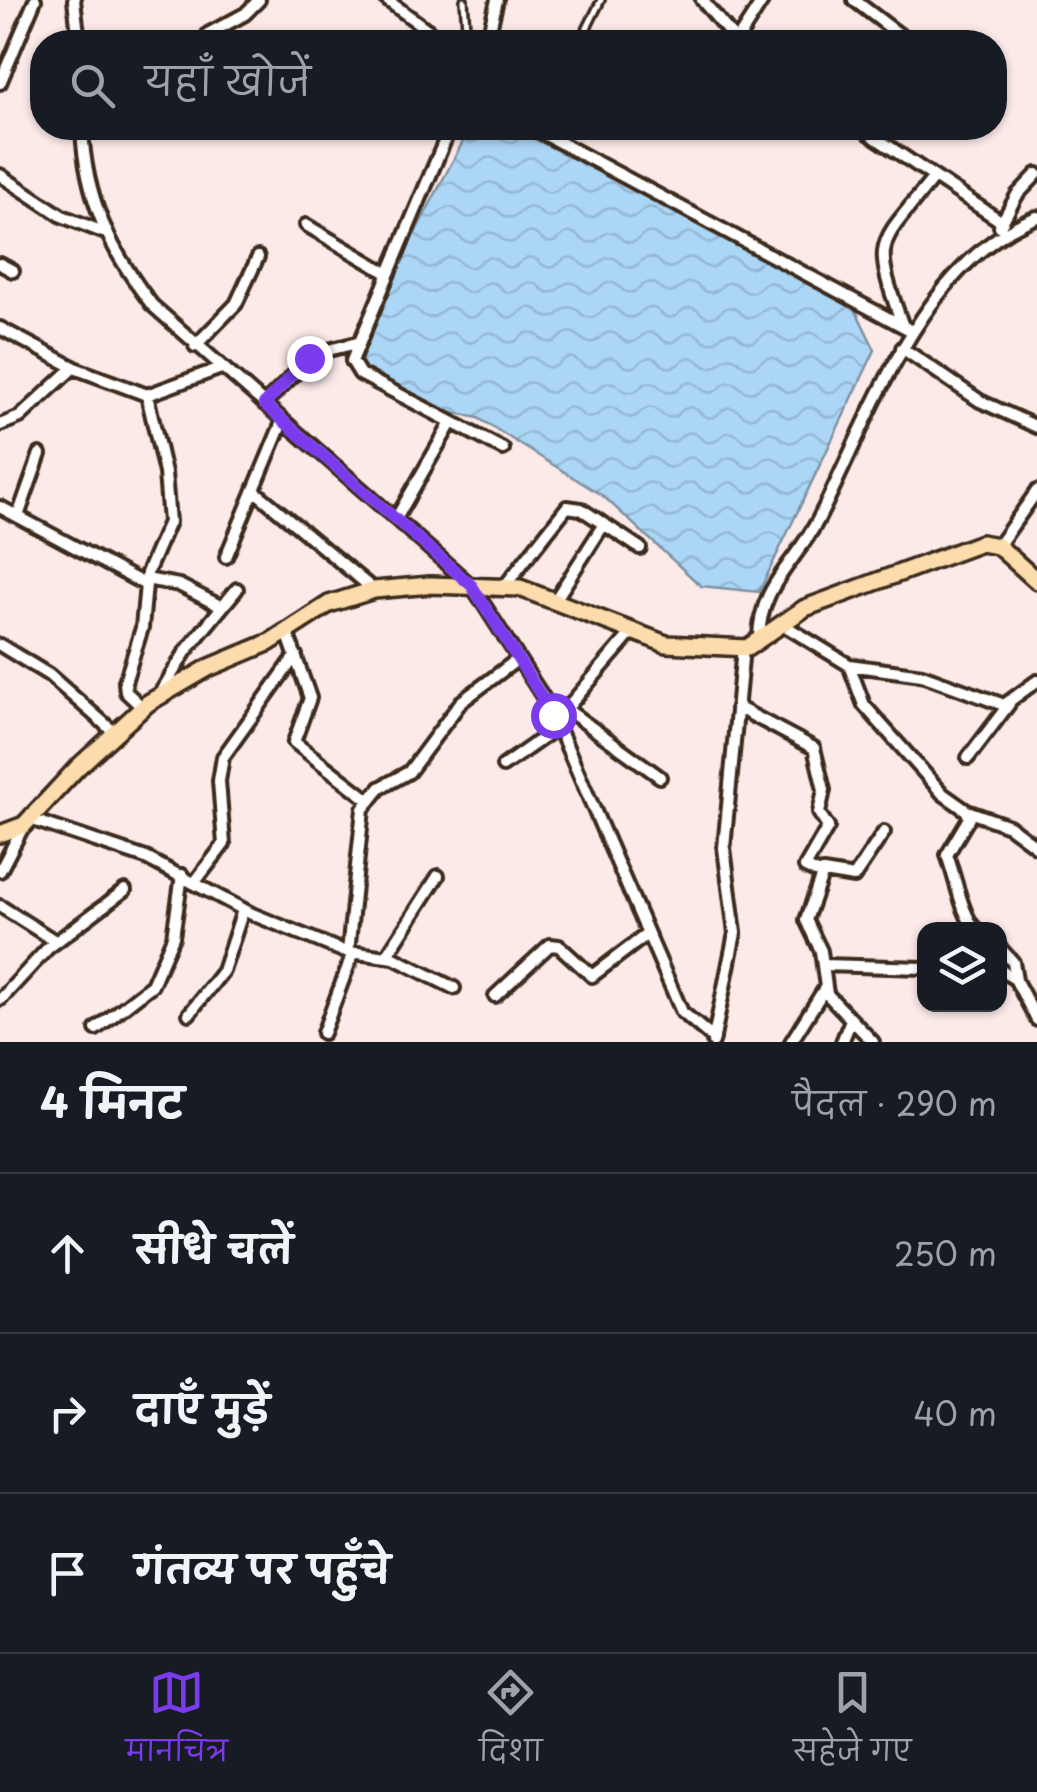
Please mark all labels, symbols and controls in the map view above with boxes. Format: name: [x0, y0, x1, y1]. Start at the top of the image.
search box: [30, 30, 1007, 140]
text: यहाँ खोजें: [145, 51, 311, 108]
icon: search: [65, 58, 120, 113]
route end: [287, 336, 333, 382]
route start: [531, 693, 577, 739]
map controls: [917, 922, 1007, 1012]
button: layers: [917, 922, 1007, 1012]
text: 4 मिनट: [40, 1069, 184, 1132]
text: पैदल · 290 m: [792, 1079, 997, 1127]
text: सीधे चलें: [135, 1219, 293, 1276]
icon: ahead: [40, 1226, 95, 1281]
text: 250 m: [894, 1229, 997, 1277]
text: दाएँ मुड़ें: [135, 1379, 270, 1436]
icon: right: [40, 1386, 95, 1441]
text: 40 m: [913, 1389, 997, 1437]
text: गंतव्य पर पहुँचे: [135, 1539, 390, 1596]
icon: arrive: [40, 1546, 95, 1601]
tab: मानचित्र: [125, 1665, 228, 1782]
tab: दिशा: [479, 1665, 543, 1782]
tab: सहेजे गए: [793, 1665, 912, 1782]

